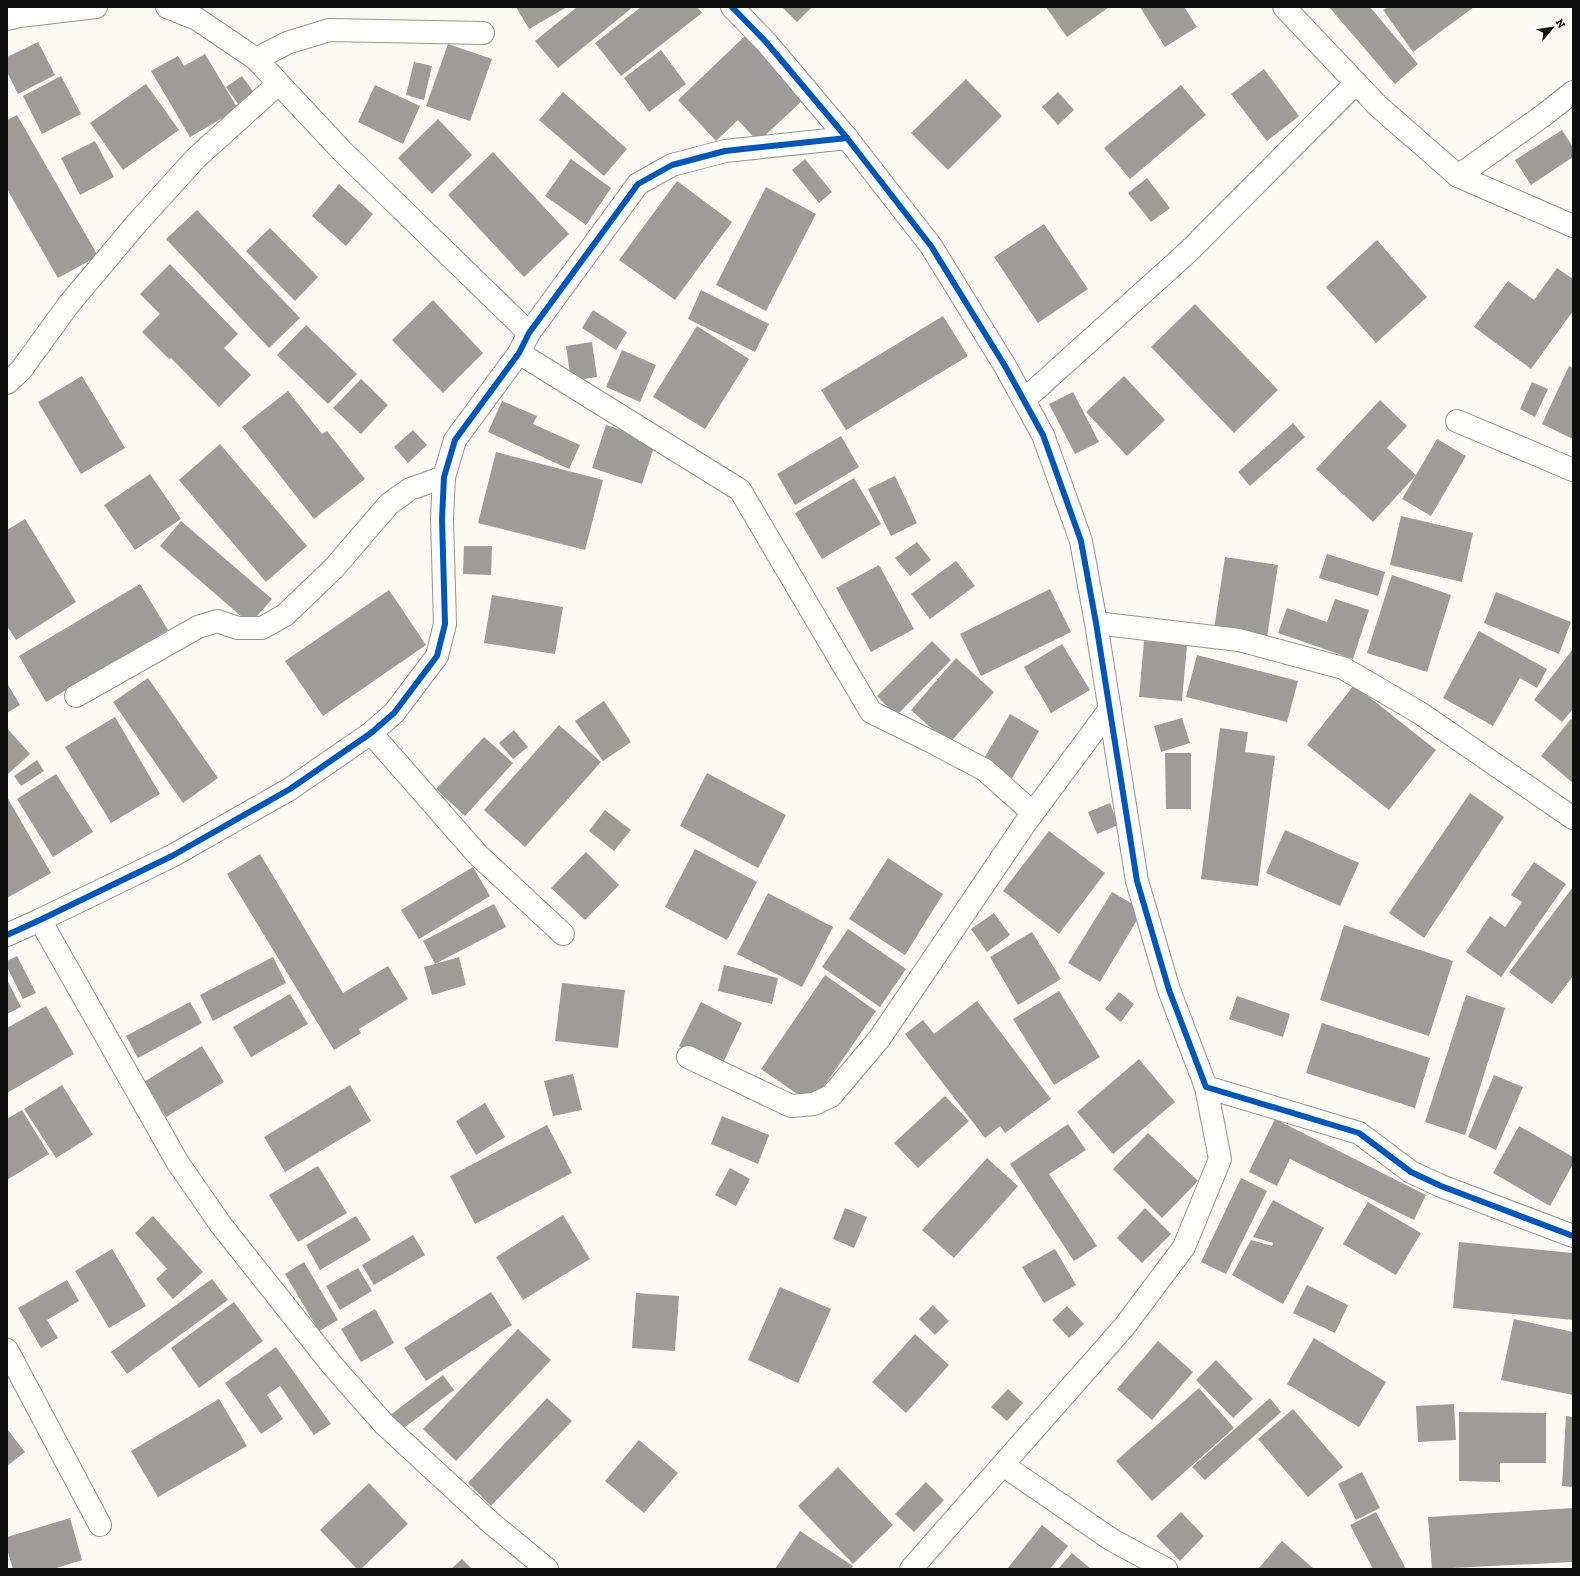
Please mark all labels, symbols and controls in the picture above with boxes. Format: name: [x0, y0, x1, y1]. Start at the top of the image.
north arrow: [1532, 8, 1572, 48]
text: N: [1553, 17, 1568, 31]

